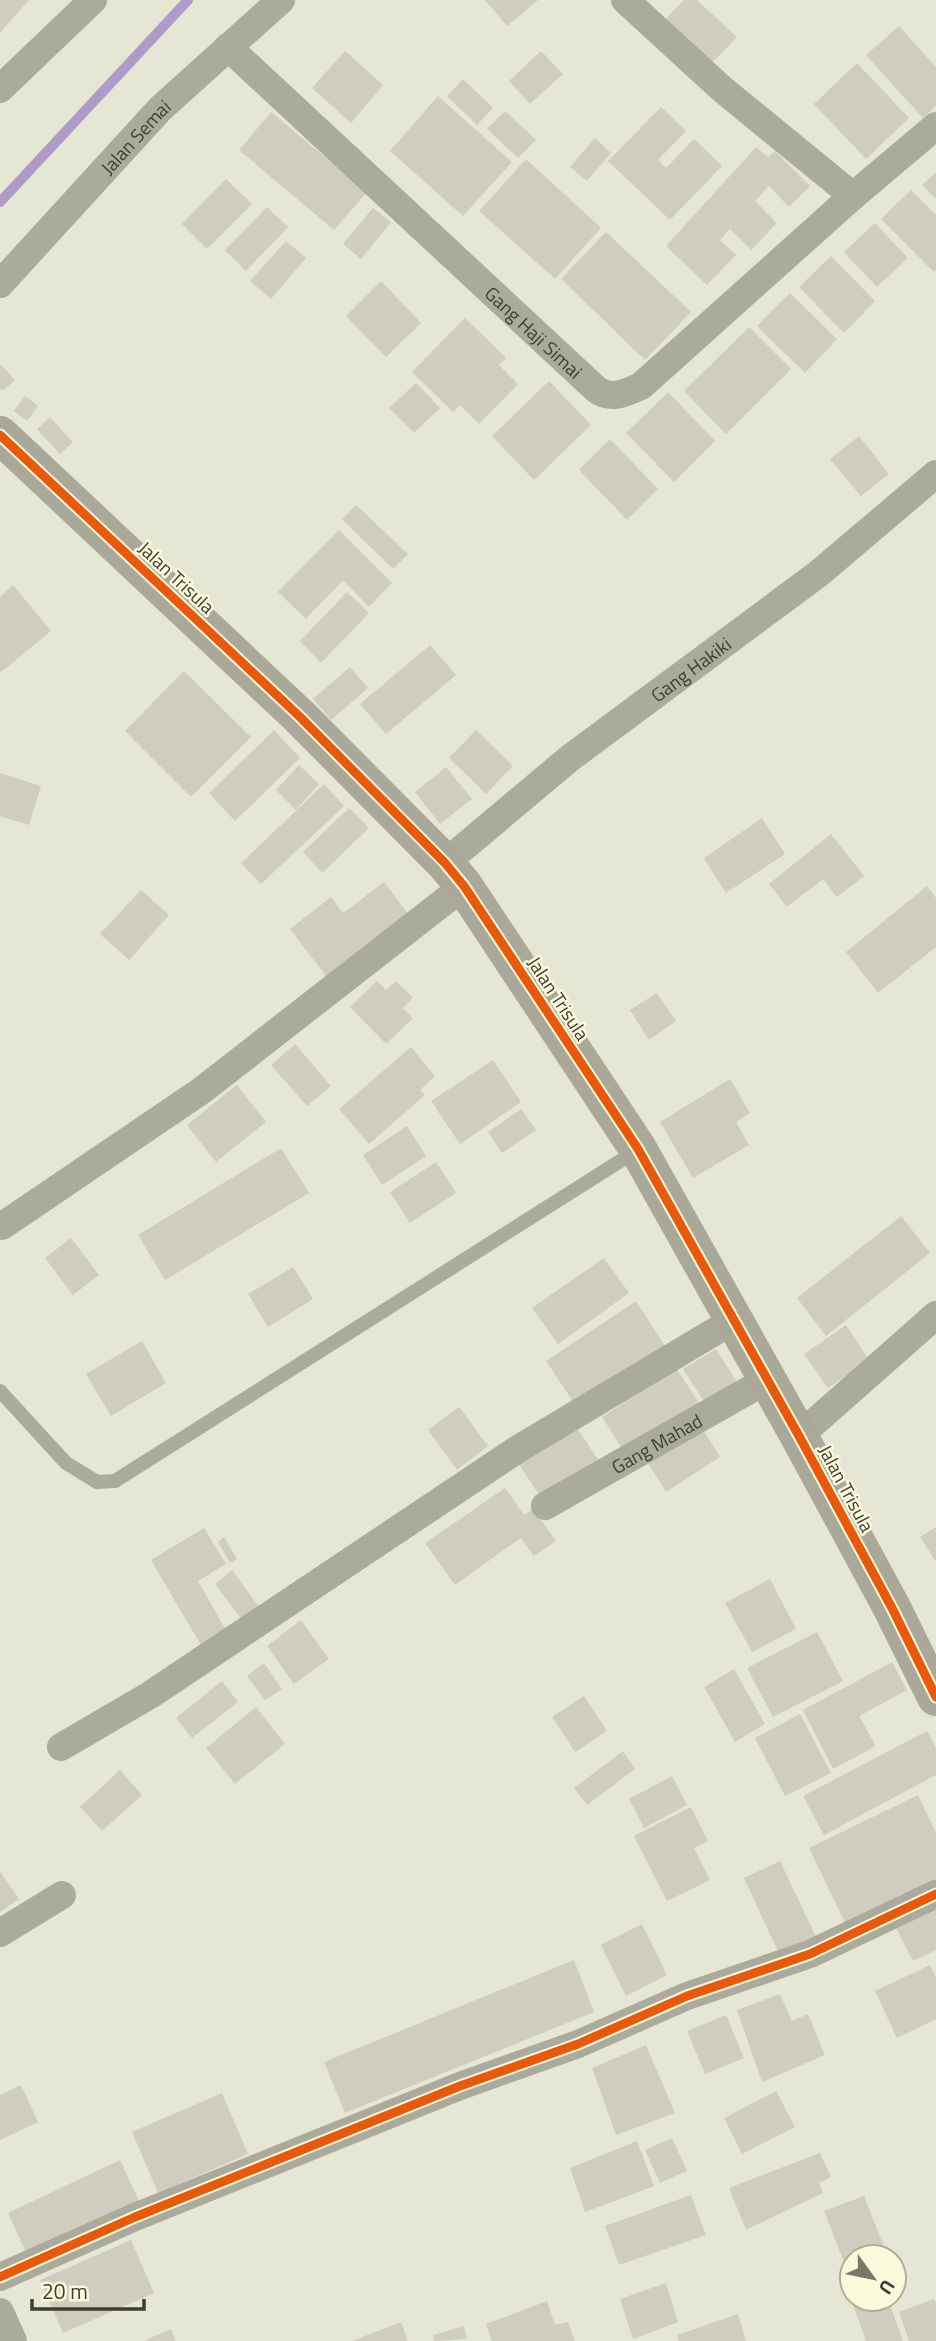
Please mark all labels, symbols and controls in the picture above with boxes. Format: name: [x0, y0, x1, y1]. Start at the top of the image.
street label: Jalan Semai: [93, 92, 177, 180]
street label: Gang Haji Simai: [479, 279, 590, 385]
street label: Jalan Trisula: [132, 534, 222, 620]
street label: Gang Hakiki: [644, 629, 737, 709]
street label: Jalan Trisula: [521, 950, 597, 1046]
street label: Gang Mahad: [605, 1405, 707, 1480]
street label: Jalan Trisula: [812, 1439, 882, 1537]
north arrow: [838, 2243, 908, 2313]
scale bar: [32, 2268, 144, 2312]
text: U: [872, 2274, 903, 2301]
text: 20 m: [42, 2275, 88, 2307]

